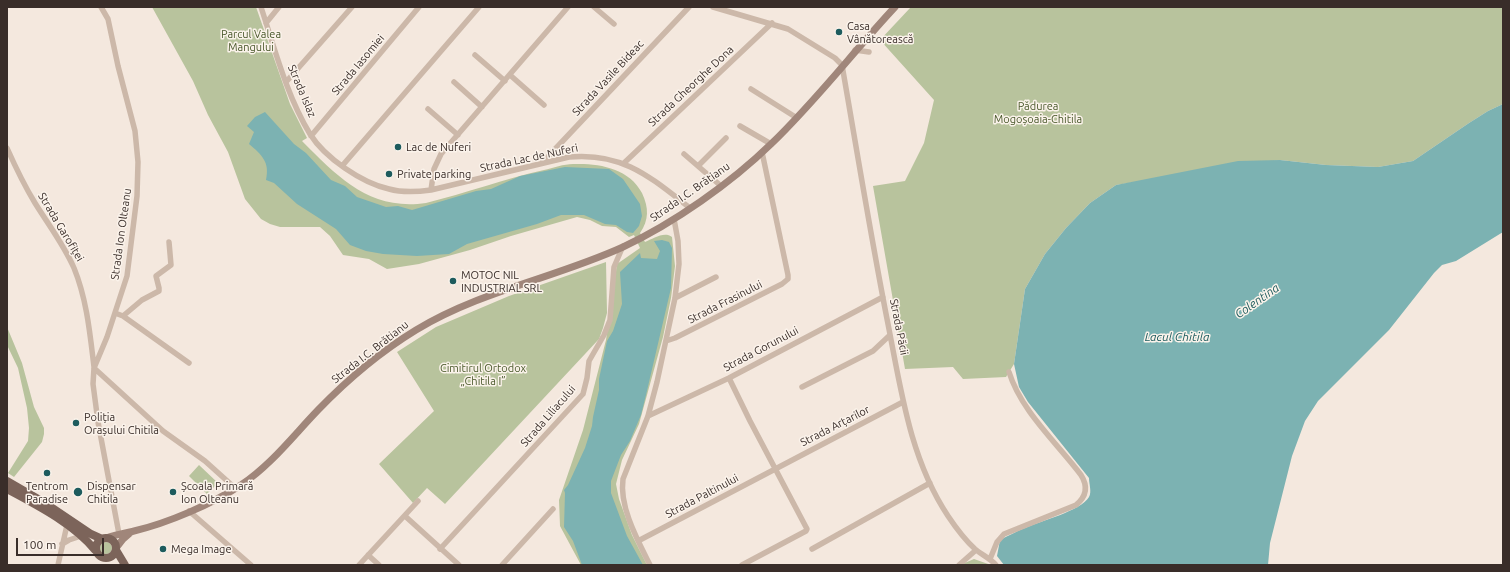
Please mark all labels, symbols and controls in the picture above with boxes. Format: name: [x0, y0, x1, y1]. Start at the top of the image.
place label: Casa Vânătorească: [847, 19, 914, 45]
park label: Parcul Valea Mangului: [221, 27, 281, 53]
marker: Casa Vânătorească: [834, 27, 844, 37]
street label: Strada Iasomiei: [329, 32, 387, 98]
street label: Strada Vasile Bideac: [569, 37, 647, 119]
street label: Strada Gheorghe Dona: [646, 43, 736, 129]
street label: Strada Islaz: [285, 63, 319, 119]
park label: Pădurea Mogoșoaia-Chitila: [994, 99, 1082, 125]
place label: Lac de Nuferi: [406, 140, 471, 154]
street label: Strada Lac de Nuferi: [479, 141, 579, 175]
marker: Lac de Nuferi: [393, 142, 403, 152]
street label: Strada I.C. Brătianu: [648, 160, 732, 224]
place label: Private parking: [397, 167, 471, 181]
marker: Private parking: [384, 169, 394, 179]
street label: Strada Ion Olteanu: [108, 187, 134, 281]
street label: Strada Garofiței: [35, 190, 87, 264]
place label: MOTOC NIL INDUSTRIAL SRL: [461, 268, 542, 294]
marker: MOTOC NIL INDUSTRIAL SRL: [448, 276, 458, 286]
street label: Strada Frasinului: [686, 278, 764, 326]
water label: Colentina: [1232, 281, 1282, 321]
street label: Strada Păcii: [887, 298, 911, 356]
street label: Strada I.C. Brătianu: [329, 318, 411, 386]
street label: Strada Gorunului: [721, 324, 801, 374]
water label: Lacul Chitila: [1145, 330, 1209, 344]
park label: Cimitirul Ortodox „Chitila I”: [440, 361, 526, 387]
street label: Strada Liliacului: [518, 383, 578, 449]
street label: Strada Arțarilor: [798, 403, 872, 449]
place label: Poliția Orașului Chitila: [84, 410, 159, 436]
marker: Poliția Orașului Chitila: [71, 418, 81, 428]
marker: Tentrom Paradise: [42, 468, 52, 478]
street label: Strada Paltinului: [663, 471, 741, 521]
place label: Tentrom Paradise: [26, 479, 68, 505]
place label: Dispensar Chitila: [87, 479, 136, 505]
place label: Școala Primară Ion Olteanu: [181, 479, 253, 505]
marker: Dispensar Chitila: [72, 486, 84, 498]
marker: Școala Primară Ion Olteanu: [168, 487, 178, 497]
scale bar: [18, 530, 106, 556]
text: 100 m: [23, 538, 56, 551]
place label: Mega Image: [171, 542, 231, 556]
marker: Mega Image: [158, 544, 168, 554]

